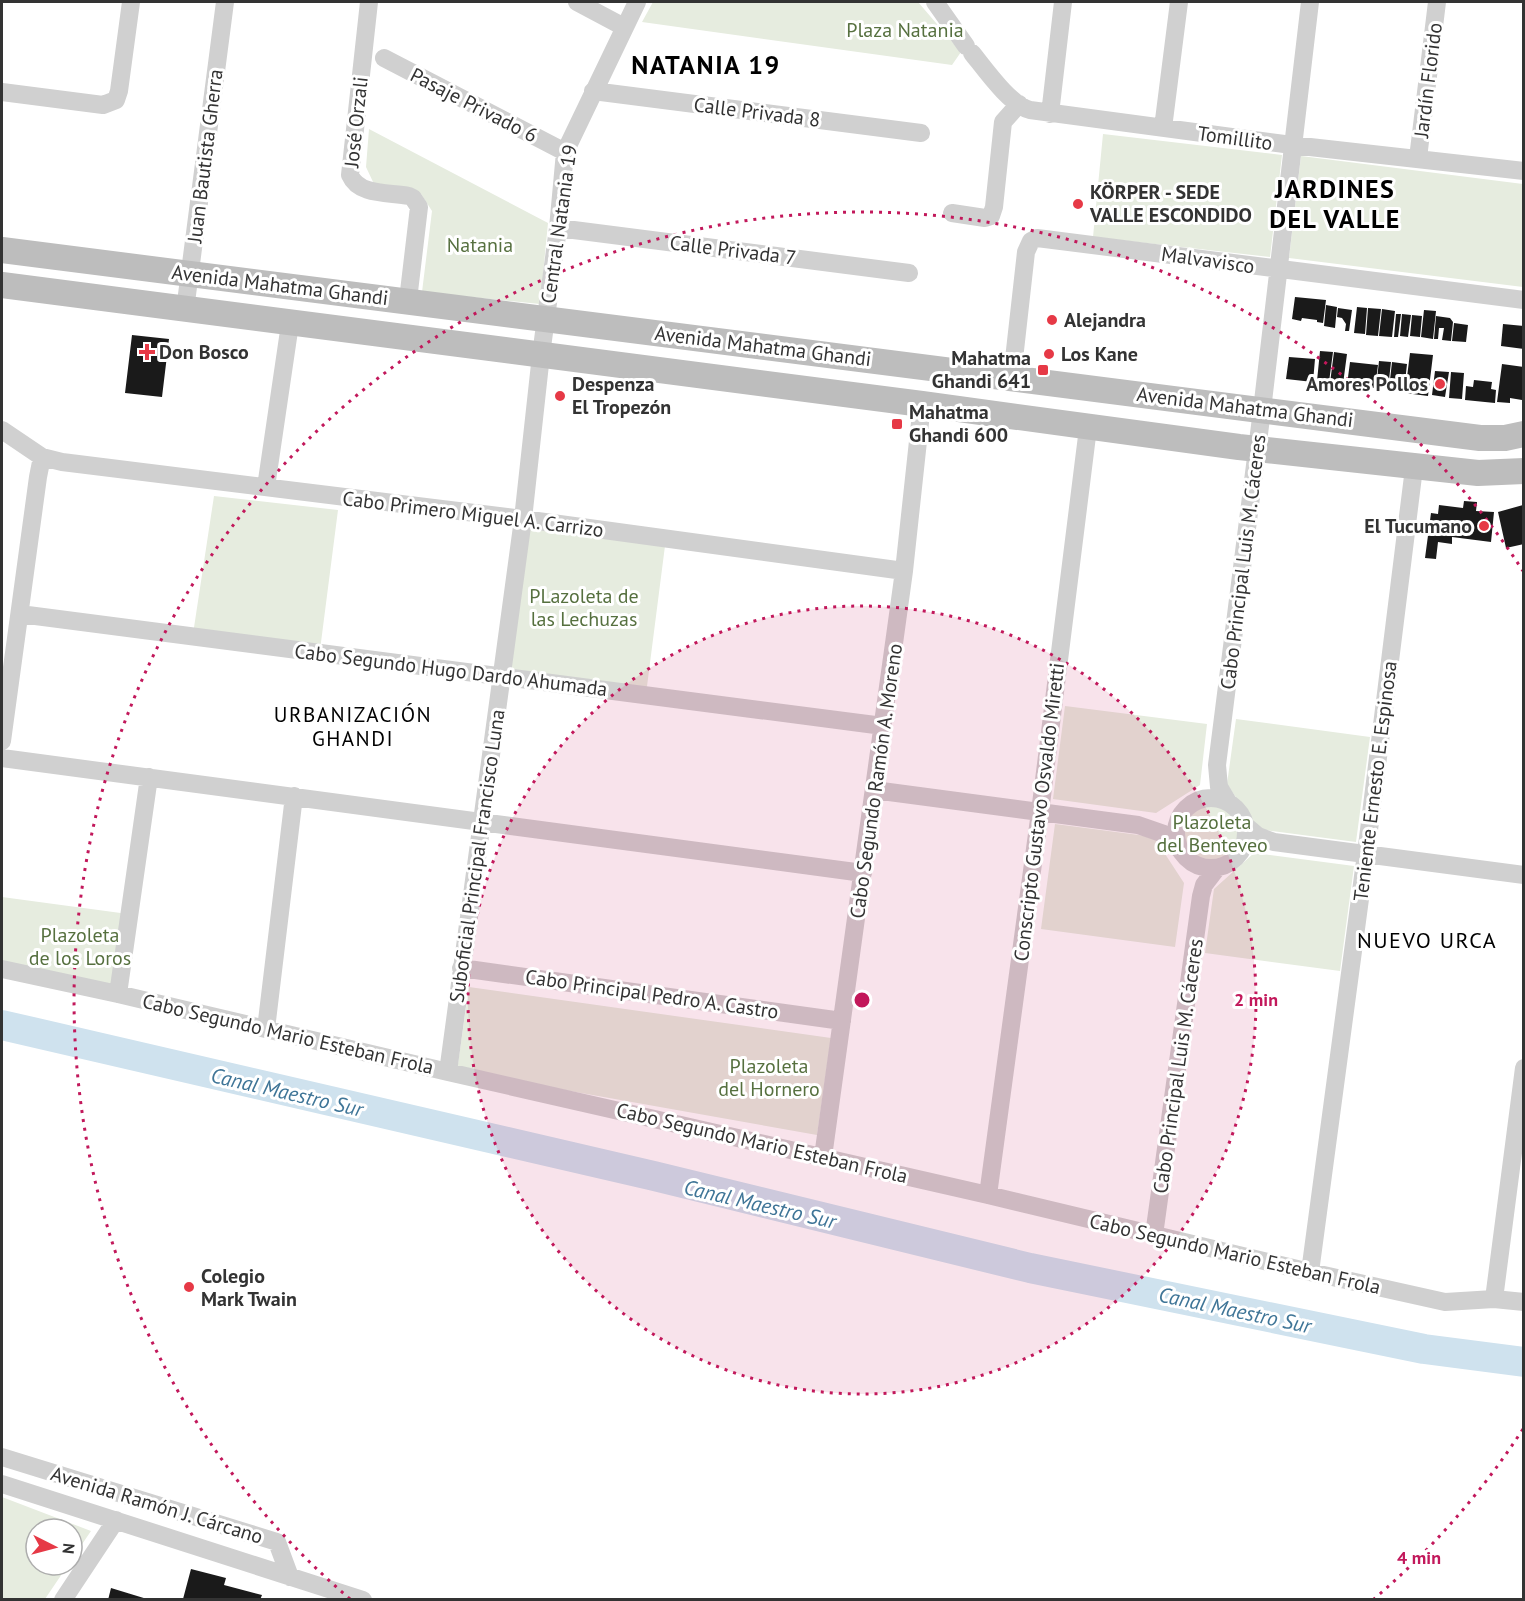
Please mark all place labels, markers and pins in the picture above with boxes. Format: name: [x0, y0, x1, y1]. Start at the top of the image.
place label: KÖRPER - SEDE VALLE ESCONDIDO: [1089, 179, 1252, 228]
marker: KÖRPER - SEDE VALLE ESCONDIDO: [1071, 197, 1085, 211]
place label: Alejandra: [1064, 307, 1146, 333]
marker: Alejandra: [1045, 313, 1059, 327]
place label: Don Bosco: [159, 339, 249, 365]
place label: Los Kane: [1061, 341, 1138, 367]
marker: Don Bosco: [140, 345, 154, 359]
place label: Mahatma Ghandi 641: [932, 345, 1031, 394]
marker: Los Kane: [1042, 347, 1056, 361]
marker: Mahatma Ghandi 641: [1036, 363, 1050, 377]
place label: Despenza El Tropezón: [572, 371, 671, 420]
place label: Amores Pollos: [1306, 371, 1428, 397]
marker: Amores Pollos: [1433, 377, 1447, 391]
marker: Despenza El Tropezón: [553, 389, 567, 403]
place label: Mahatma Ghandi 600: [909, 399, 1008, 448]
marker: Mahatma Ghandi 600: [890, 417, 904, 431]
place label: El Tucumano: [1364, 513, 1472, 539]
marker: El Tucumano: [1477, 519, 1491, 533]
centre of rings: [852, 990, 872, 1010]
place label: Colegio Mark Twain: [201, 1263, 297, 1312]
marker: Colegio Mark Twain: [182, 1280, 196, 1294]

